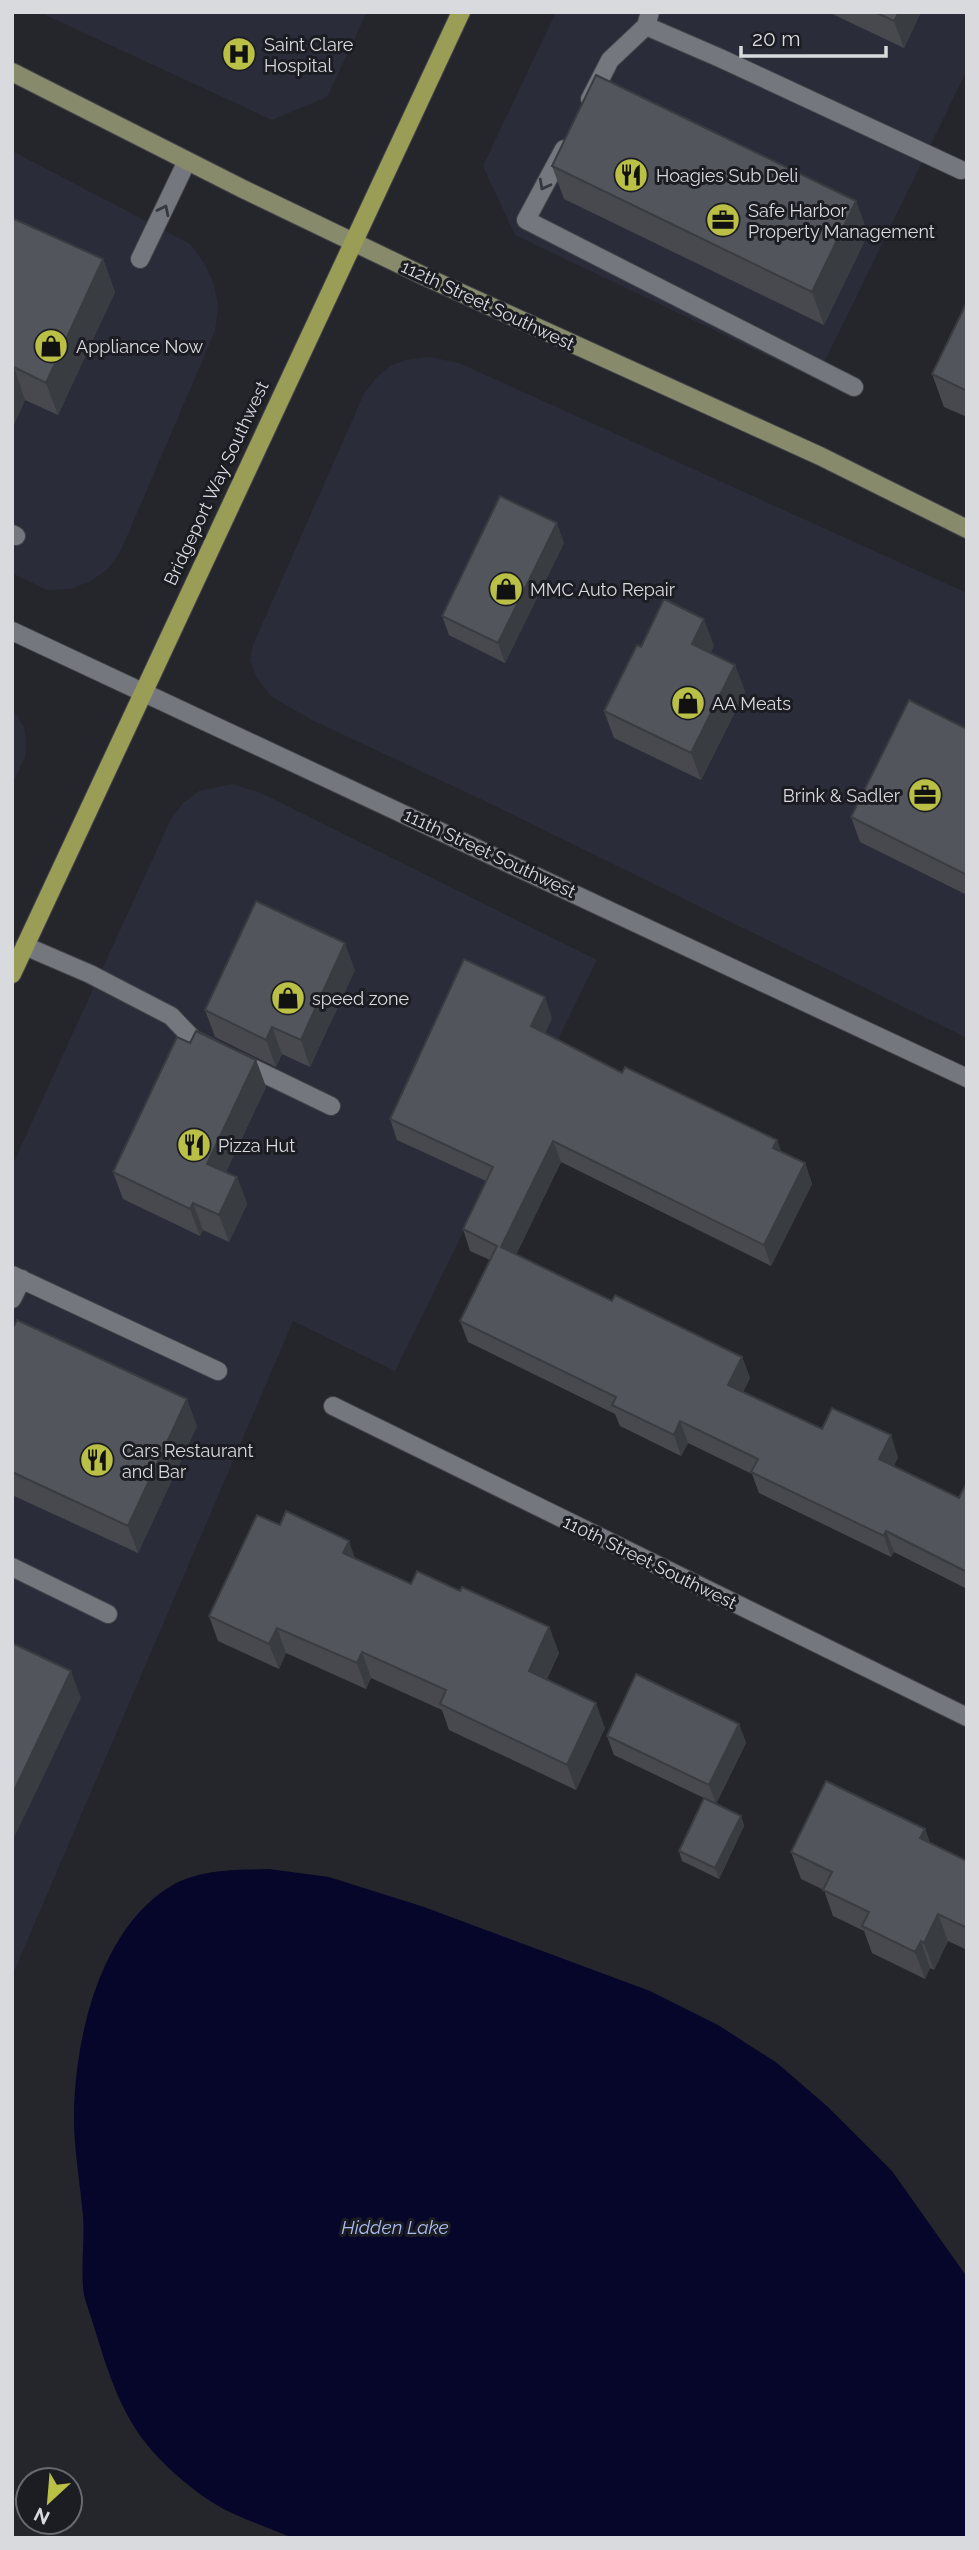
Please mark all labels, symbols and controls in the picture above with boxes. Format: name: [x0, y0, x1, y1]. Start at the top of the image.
scale bar: [741, 14, 886, 58]
text: 20 m: [752, 26, 800, 51]
place label: Saint Clare Hospital: [264, 34, 354, 76]
hospital icon: Saint Clare Hospital: [220, 35, 258, 73]
restaurant icon: Hoagies Sub Deli: [612, 156, 650, 194]
place label: Hoagies Sub Deli: [656, 165, 798, 186]
one-way arrow: [539, 178, 553, 190]
place label: Safe Harbor Property Management: [748, 200, 935, 242]
office icon: Safe Harbor Property Management: [704, 201, 742, 239]
one-way arrow: [155, 205, 169, 217]
street label: 112th Street Southwest: [398, 256, 578, 354]
shop icon: Appliance Now: [32, 327, 70, 365]
place label: Appliance Now: [76, 336, 204, 357]
street label: Bridgeport Way Southwest: [159, 378, 273, 588]
shop icon: MMC Auto Repair: [487, 570, 525, 608]
place label: MMC Auto Repair: [530, 579, 676, 600]
shop icon: AA Meats: [669, 684, 707, 722]
place label: AA Meats: [712, 693, 791, 714]
office icon: Brink & Sadler: [906, 776, 944, 814]
place label: Brink & Sadler: [783, 785, 901, 806]
street label: 111th Street Southwest: [401, 804, 579, 902]
shop icon: speed zone: [269, 979, 307, 1017]
place label: speed zone: [312, 988, 410, 1009]
restaurant icon: Pizza Hut: [175, 1126, 213, 1164]
place label: Pizza Hut: [218, 1135, 295, 1156]
place label: Cars Restaurant and Bar: [122, 1440, 254, 1482]
restaurant icon: Cars Restaurant and Bar: [78, 1441, 116, 1479]
street label: 110th Street Southwest: [560, 1511, 740, 1613]
water label: Hidden Lake: [341, 2216, 449, 2238]
north arrow: [14, 2466, 84, 2536]
text: N: [30, 2503, 53, 2529]

